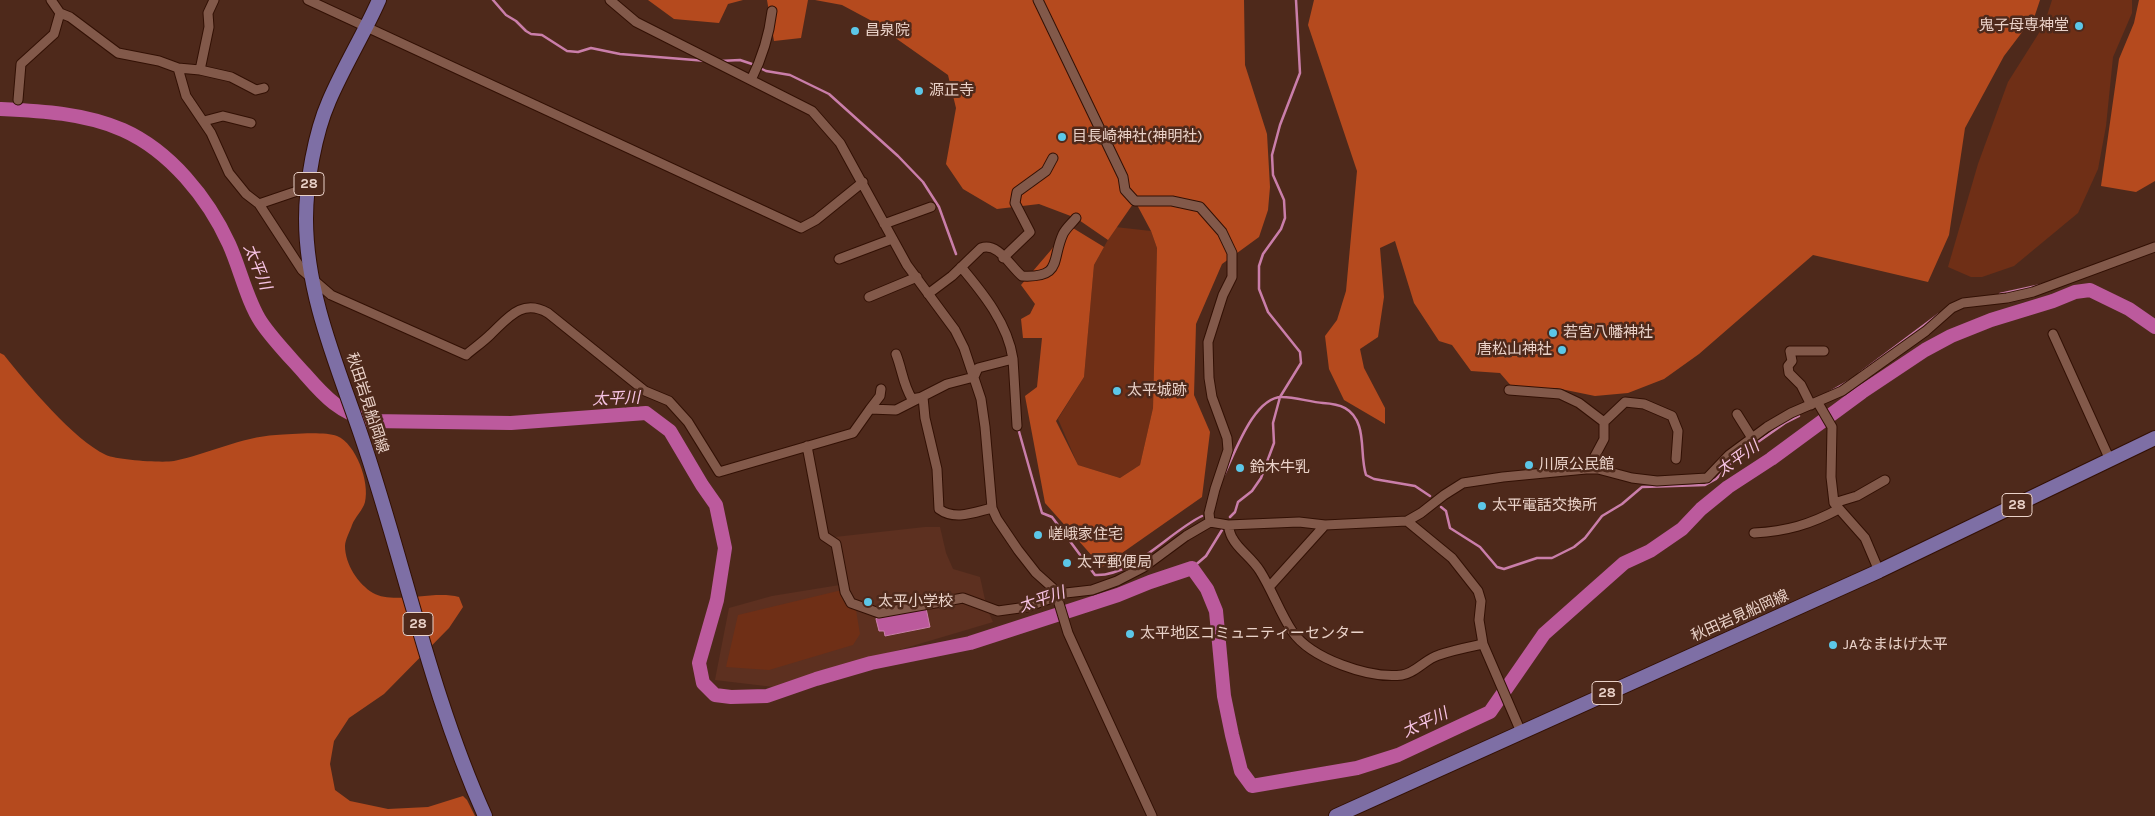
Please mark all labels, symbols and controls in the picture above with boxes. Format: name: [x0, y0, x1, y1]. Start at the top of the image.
place label: 鬼子母専神堂: [1979, 17, 2069, 35]
marker: 鬼子母専神堂: [2073, 20, 2085, 32]
place label: 昌泉院: [865, 22, 910, 40]
marker: 昌泉院: [849, 25, 861, 37]
place label: 源正寺: [929, 82, 974, 100]
marker: 源正寺: [913, 85, 925, 97]
place label: 目長崎神社(神明社): [1072, 128, 1203, 146]
marker: 目長崎神社(神明社): [1056, 131, 1068, 143]
road number: 28: [294, 172, 324, 195]
water label: 太平川: [239, 241, 275, 293]
place label: 若宮八幡神社: [1563, 324, 1653, 342]
marker: 若宮八幡神社: [1547, 327, 1559, 339]
place label: 唐松山神社: [1477, 341, 1552, 359]
marker: 唐松山神社: [1556, 344, 1568, 356]
street label: 秋田岩見船岡線: [342, 350, 392, 456]
place label: 太平城跡: [1127, 382, 1187, 400]
marker: 太平城跡: [1111, 385, 1123, 397]
water label: 太平川: [592, 389, 640, 409]
water label: 太平川: [1713, 437, 1763, 481]
place label: 川原公民館: [1539, 456, 1614, 474]
place label: 鈴木牛乳: [1250, 459, 1310, 477]
marker: 川原公民館: [1523, 459, 1535, 471]
marker: 鈴木牛乳: [1234, 462, 1246, 474]
road number: 28: [2002, 494, 2032, 516]
place label: 太平電話交換所: [1492, 497, 1597, 515]
marker: 太平電話交換所: [1476, 500, 1488, 512]
place label: 嵯峨家住宅: [1048, 526, 1123, 544]
marker: 嵯峨家住宅: [1032, 529, 1044, 541]
place label: 太平郵便局: [1077, 554, 1152, 572]
marker: 太平郵便局: [1061, 557, 1073, 569]
water label: 太平川: [1016, 583, 1068, 617]
street label: 秋田岩見船岡線: [1688, 586, 1792, 646]
place label: 太平小学校: [878, 593, 953, 611]
marker: 太平小学校: [862, 596, 874, 608]
road number: 28: [403, 612, 433, 636]
place label: 太平地区コミュニティーセンター: [1140, 625, 1365, 643]
marker: 太平地区コミュニティーセンター: [1124, 628, 1136, 640]
place label: JAなまはげ太平: [1843, 636, 1948, 654]
marker: JAなまはげ太平: [1827, 639, 1839, 651]
road number: 28: [1592, 681, 1622, 704]
water label: 太平川: [1399, 704, 1451, 742]

